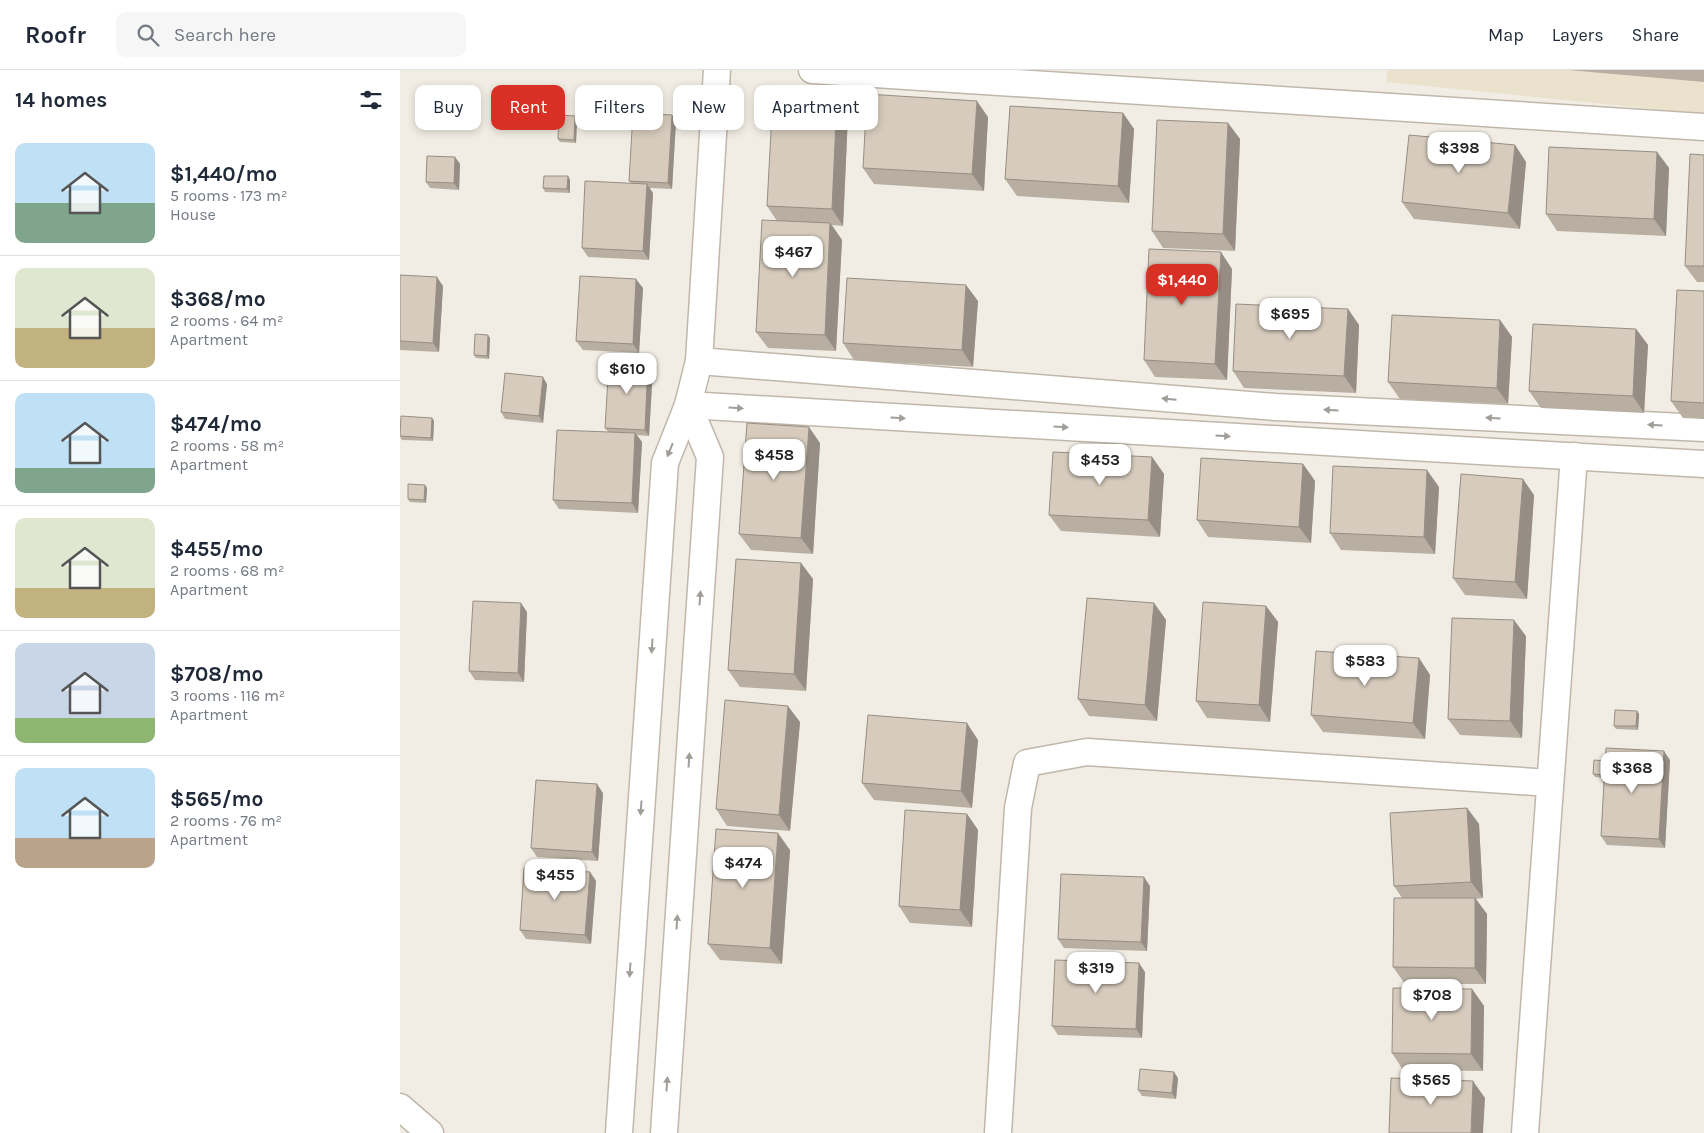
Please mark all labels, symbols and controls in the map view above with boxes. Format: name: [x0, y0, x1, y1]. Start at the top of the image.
search box: [116, 12, 466, 57]
text: Roofr: [25, 21, 86, 49]
icon: search: [134, 21, 162, 49]
text: Search here: [174, 24, 276, 46]
text: Map: [1488, 24, 1524, 46]
text: Layers: [1552, 24, 1604, 46]
text: Share: [1632, 24, 1679, 46]
chip: Buy: [415, 85, 481, 130]
chip: Rent: [491, 85, 565, 130]
chip: Filters: [575, 85, 663, 130]
chip: New: [673, 85, 744, 130]
chip: Apartment: [754, 85, 878, 130]
icon: filters: [357, 86, 385, 114]
text: 14 homes: [15, 88, 107, 112]
pin: $398: [1429, 132, 1489, 174]
text: $398: [1438, 138, 1480, 157]
text: $1,440/mo: [170, 162, 277, 186]
icon: home: [55, 163, 115, 223]
text: 5 rooms · 173 m²: [170, 186, 287, 205]
text: House: [170, 205, 216, 224]
pin: $467: [763, 236, 823, 278]
text: $467: [774, 242, 812, 261]
pin: $1,440: [1141, 264, 1223, 306]
text: $1,440: [1157, 270, 1207, 289]
text: $368/mo: [170, 287, 266, 311]
icon: home: [55, 288, 115, 348]
pin: $695: [1260, 298, 1320, 340]
text: $695: [1270, 304, 1310, 323]
text: 2 rooms · 64 m²: [170, 311, 283, 330]
text: Apartment: [170, 330, 248, 349]
pin: $610: [597, 352, 657, 395]
text: $610: [609, 359, 645, 378]
one-way arrow: [1160, 394, 1176, 402]
one-way arrow: [729, 405, 745, 413]
one-way arrow: [1322, 405, 1338, 413]
text: $474/mo: [170, 412, 262, 436]
icon: home: [55, 413, 115, 473]
one-way arrow: [1485, 413, 1501, 421]
one-way arrow: [891, 414, 907, 422]
one-way arrow: [1647, 421, 1663, 429]
one-way arrow: [1053, 423, 1069, 431]
one-way arrow: [1215, 433, 1231, 441]
text: 2 rooms · 58 m²: [170, 436, 284, 455]
pin: $458: [744, 438, 804, 481]
one-way arrow: [665, 443, 673, 457]
pin: $453: [1070, 444, 1130, 486]
text: $458: [754, 445, 794, 464]
text: $453: [1080, 450, 1120, 469]
text: Apartment: [170, 455, 248, 474]
text: $455/mo: [170, 537, 263, 561]
icon: home: [55, 538, 115, 598]
text: 2 rooms · 68 m²: [170, 561, 284, 580]
text: Apartment: [170, 580, 248, 599]
one-way arrow: [697, 590, 705, 606]
one-way arrow: [648, 638, 656, 654]
pin: $583: [1335, 644, 1395, 687]
text: $583: [1345, 651, 1385, 670]
text: $708/mo: [170, 662, 264, 686]
icon: home: [55, 663, 115, 723]
text: 3 rooms · 116 m²: [170, 686, 285, 705]
text: Apartment: [170, 705, 248, 724]
one-way arrow: [685, 752, 693, 768]
pin: $368: [1602, 752, 1662, 794]
text: $368: [1611, 758, 1653, 777]
text: $565/mo: [170, 787, 263, 811]
icon: home: [55, 788, 115, 848]
one-way arrow: [637, 801, 645, 817]
text: 2 rooms · 76 m²: [170, 811, 282, 830]
text: Apartment: [170, 830, 248, 849]
pin: $474: [713, 846, 773, 889]
text: $474: [724, 853, 762, 872]
pin: $455: [525, 858, 585, 901]
text: $455: [535, 865, 575, 884]
one-way arrow: [674, 914, 682, 930]
pin: $319: [1066, 952, 1126, 994]
text: $319: [1078, 958, 1114, 977]
one-way arrow: [626, 963, 634, 979]
pin: $708: [1402, 978, 1462, 1021]
text: $708: [1412, 985, 1452, 1004]
pin: $565: [1401, 1064, 1461, 1106]
text: $565: [1411, 1070, 1451, 1089]
one-way arrow: [663, 1076, 671, 1092]

